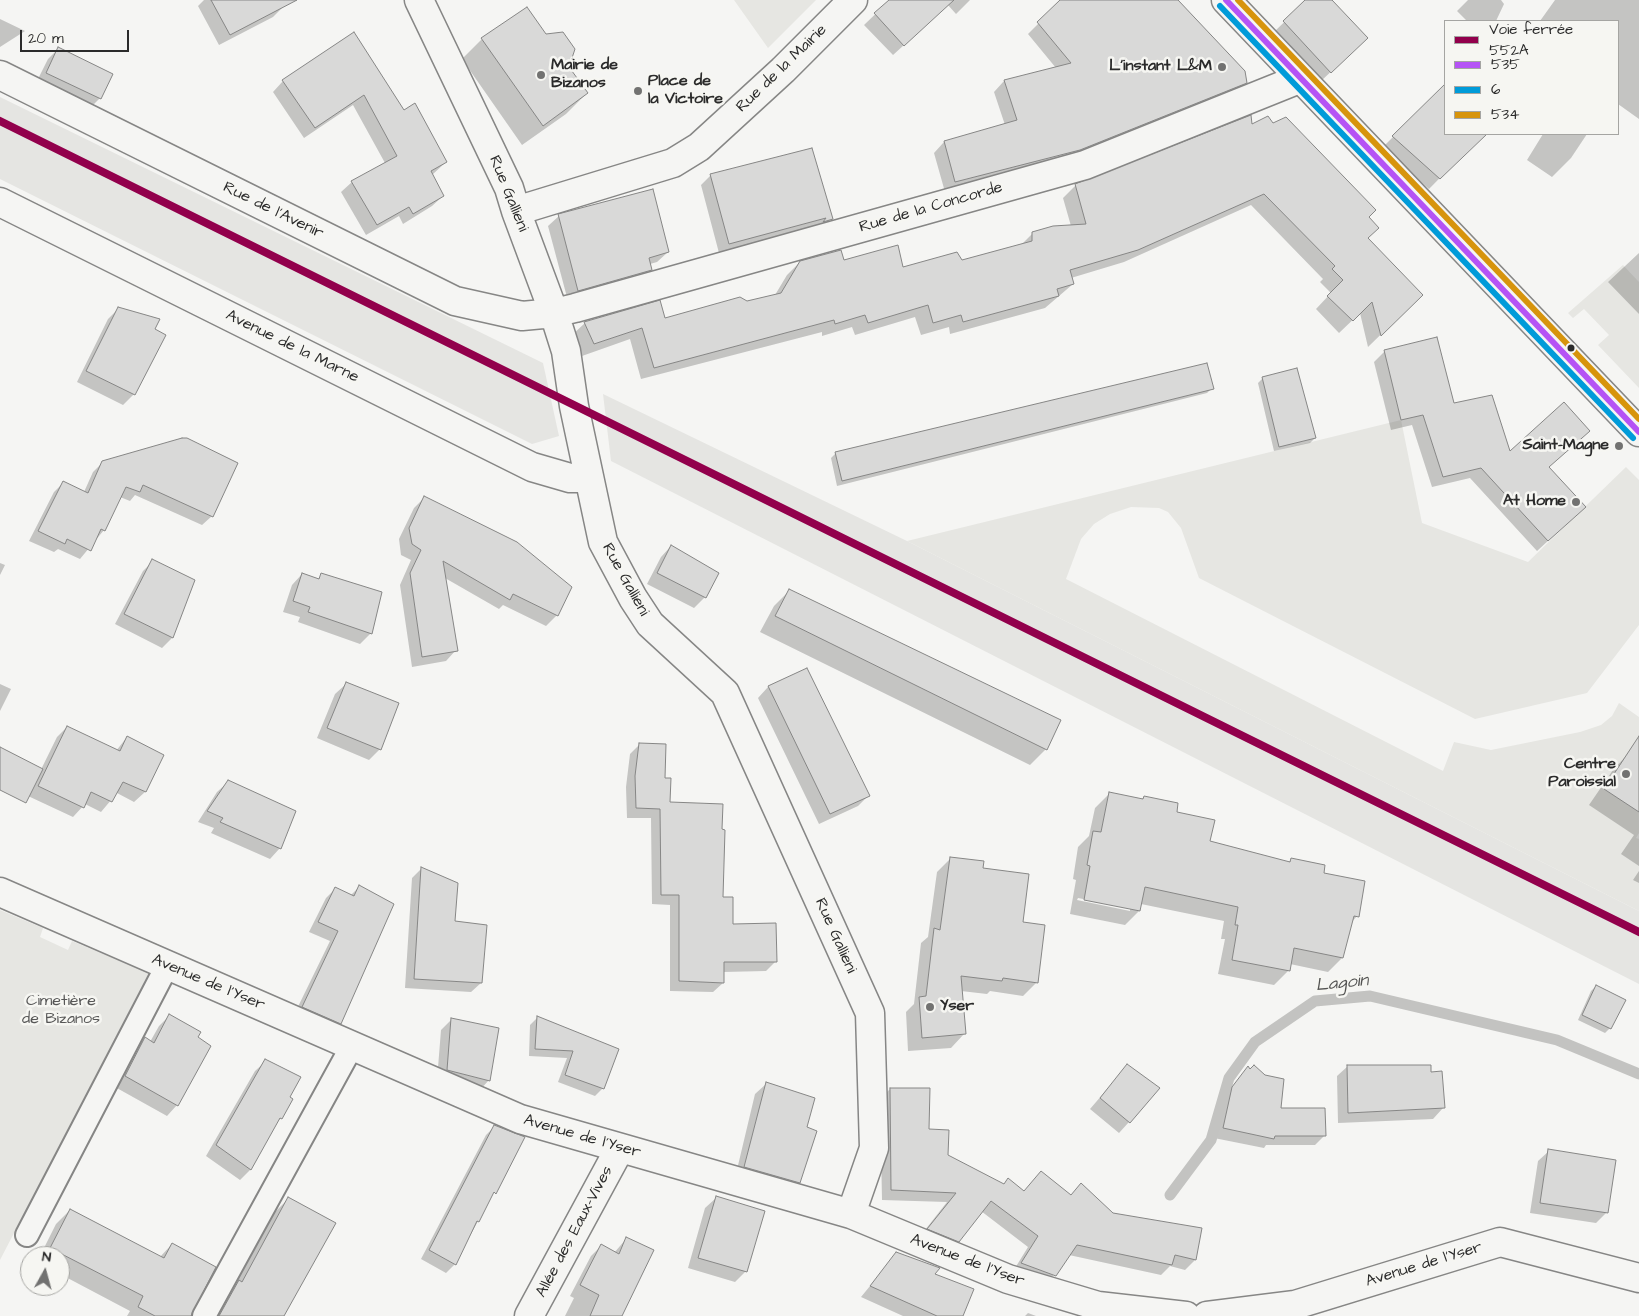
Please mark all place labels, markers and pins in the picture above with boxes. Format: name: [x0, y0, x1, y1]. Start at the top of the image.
place label: Mairie de Bizanos: [551, 56, 618, 94]
place label: L'instant L&M: [1109, 57, 1212, 77]
marker: L'instant L&M: [1216, 61, 1228, 73]
marker: Mairie de Bizanos: [535, 69, 547, 81]
place label: Place de la Victoire: [648, 72, 723, 110]
marker: Place de la Victoire: [632, 85, 644, 97]
unlabelled marker: [1566, 343, 1576, 353]
place label: Saint-Magne: [1522, 436, 1609, 456]
marker: Saint-Magne: [1613, 440, 1625, 452]
place label: At Home: [1503, 492, 1566, 512]
marker: At Home: [1570, 496, 1582, 508]
place label: Centre Paroissial: [1548, 755, 1616, 793]
marker: Centre Paroissial: [1620, 768, 1632, 780]
place label: Yser: [940, 997, 974, 1017]
marker: Yser: [924, 1001, 936, 1013]

